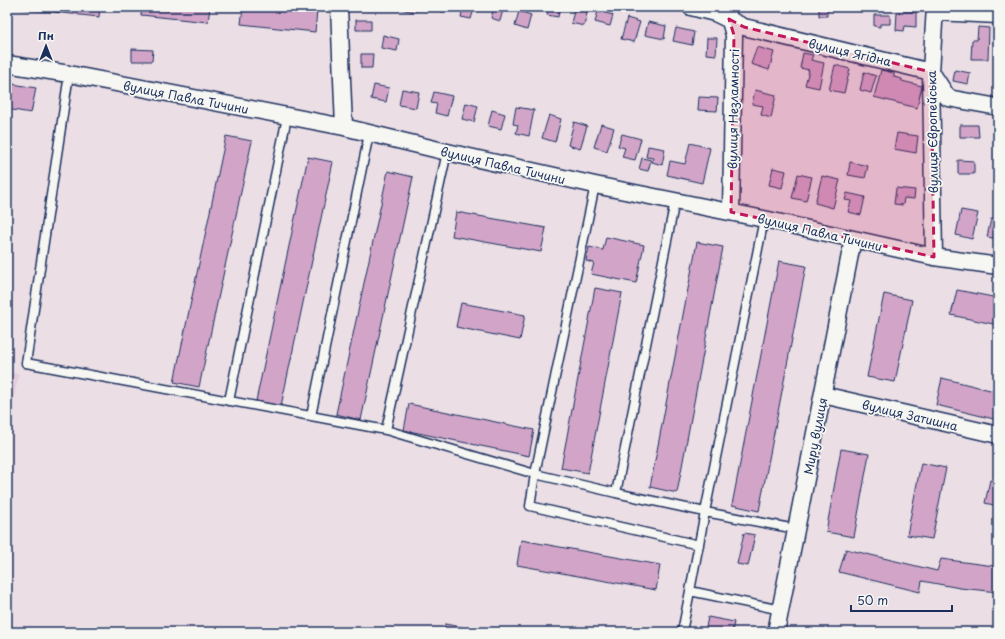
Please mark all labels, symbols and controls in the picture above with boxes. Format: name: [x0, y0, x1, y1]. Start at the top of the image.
north arrow: [26, 26, 66, 66]
text: Пн: [38, 27, 54, 44]
street label: вулиця Ягідна: [807, 34, 894, 70]
street label: вулиця Незламності: [723, 49, 743, 169]
street label: вулиця Європейська: [922, 70, 942, 194]
street label: вулиця Павла Тичини: [122, 76, 250, 118]
street label: вулиця Павла Тичини: [439, 142, 567, 188]
street label: вулиця Павла Тичини: [756, 209, 884, 255]
street label: вулиця Затишна: [860, 395, 960, 435]
street label: Миру вулиця: [799, 396, 831, 476]
scale bar: [851, 587, 952, 613]
text: 50 m: [857, 591, 888, 609]

